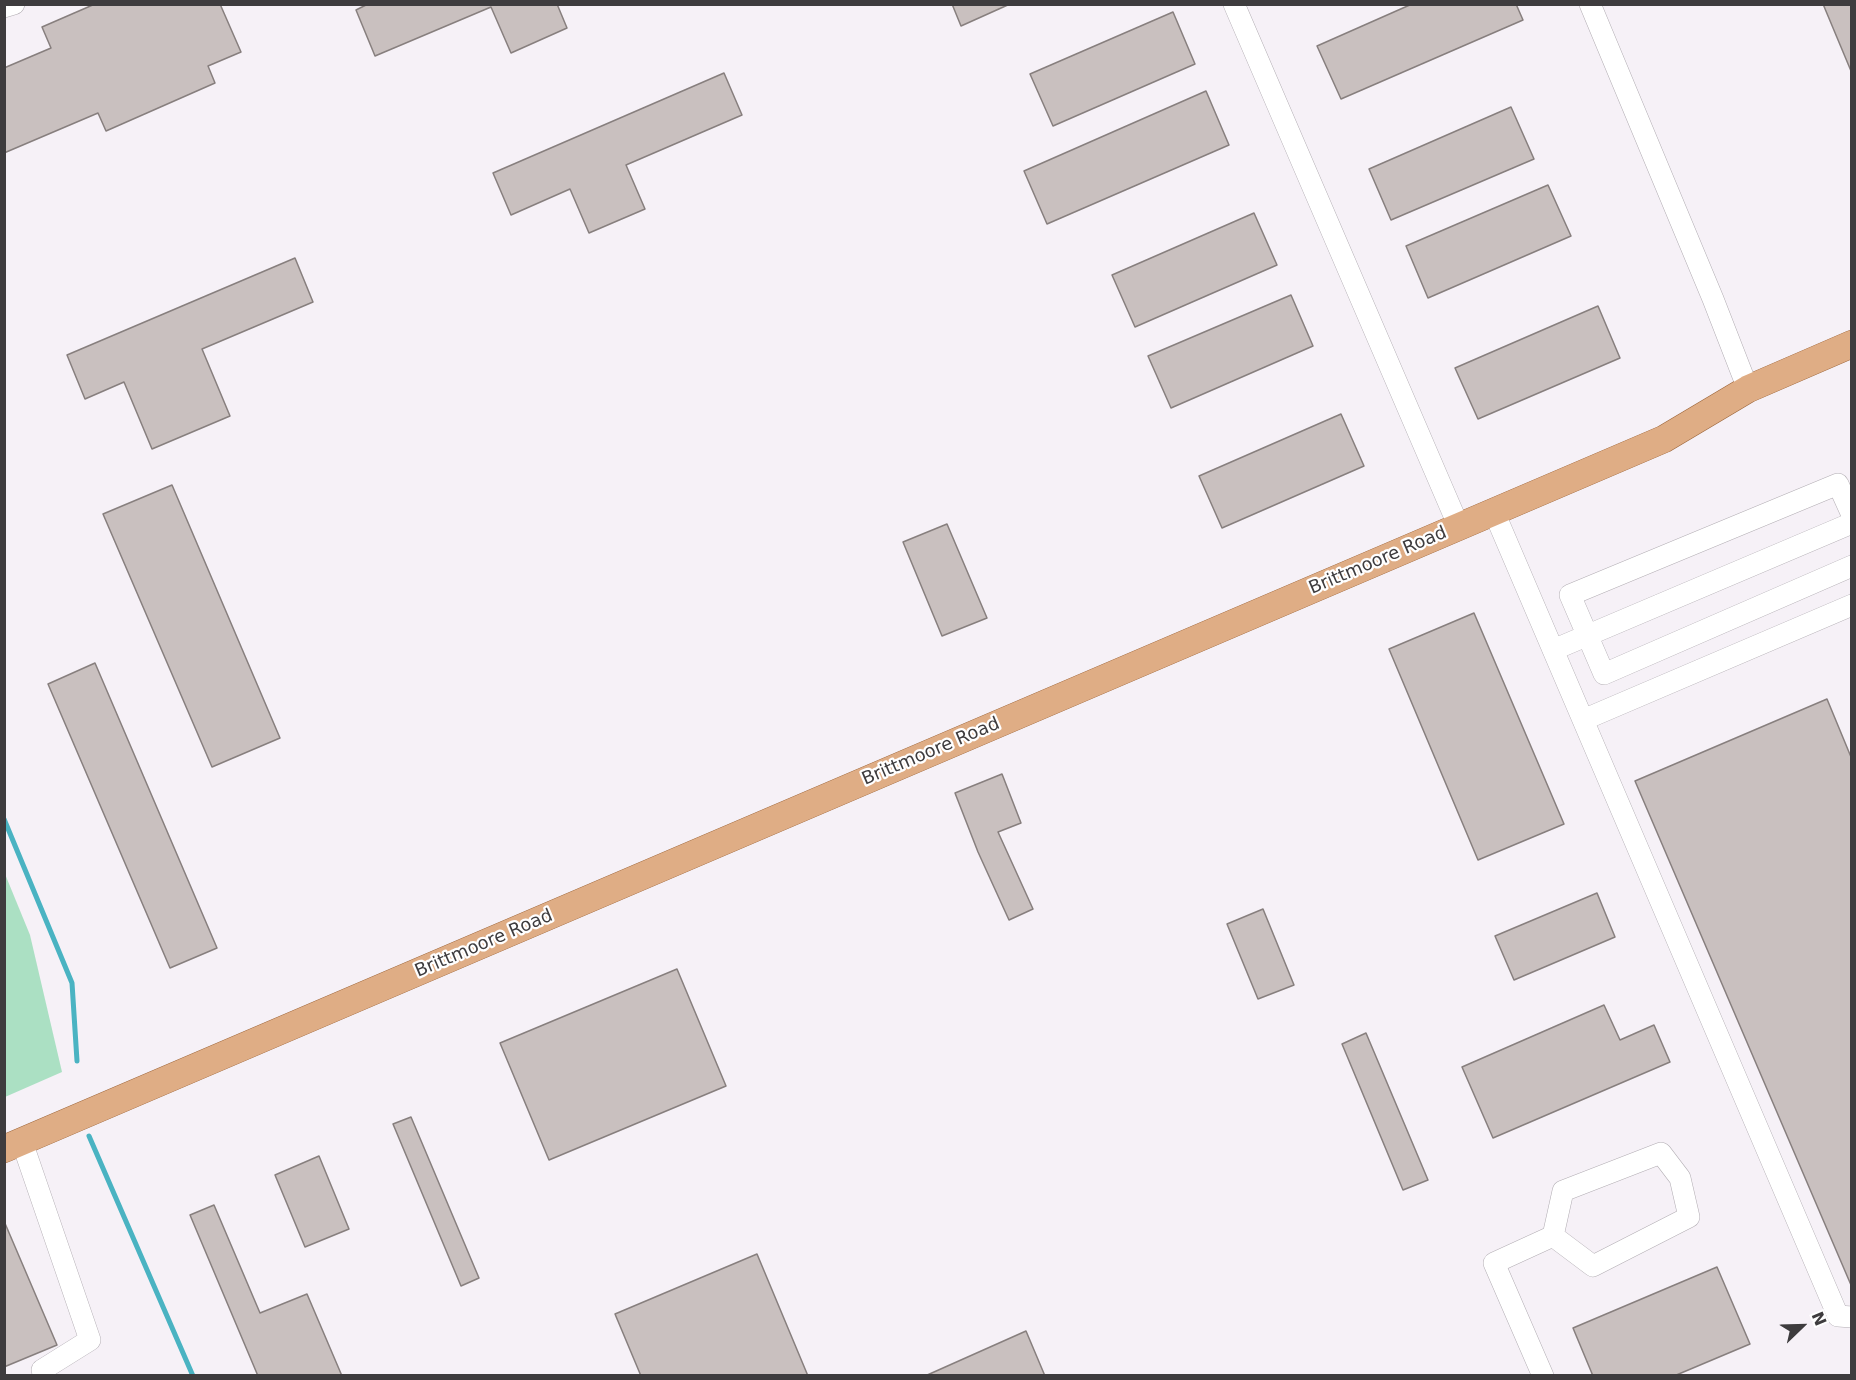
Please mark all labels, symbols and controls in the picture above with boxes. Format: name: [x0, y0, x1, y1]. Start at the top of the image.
street label: Brittmoore Road: [1306, 522, 1450, 600]
street label: Brittmoore Road: [859, 713, 1003, 791]
street label: Brittmoore Road: [412, 905, 556, 983]
north arrow: [1772, 1296, 1832, 1356]
text: N: [1808, 1309, 1830, 1329]

